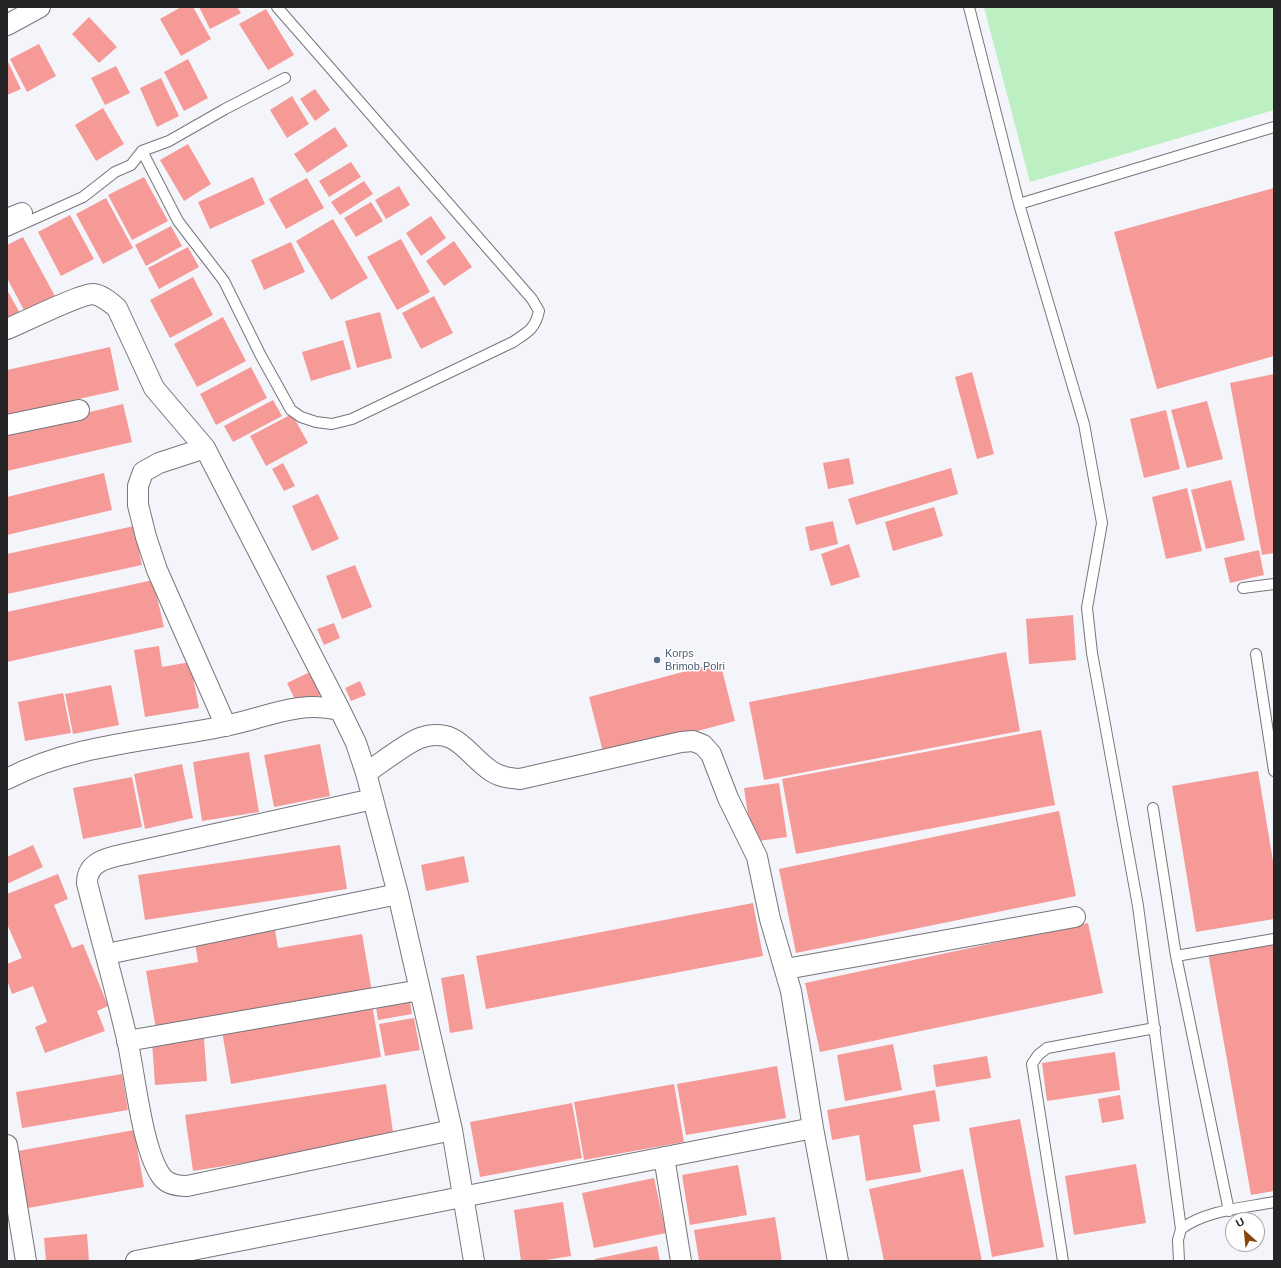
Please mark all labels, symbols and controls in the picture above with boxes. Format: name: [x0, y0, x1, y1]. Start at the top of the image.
place label: Korps Brimob Polri: [665, 647, 725, 673]
marker: Korps Brimob Polri: [652, 655, 662, 665]
north arrow: [1225, 1212, 1265, 1252]
text: U: [1234, 1215, 1246, 1229]

